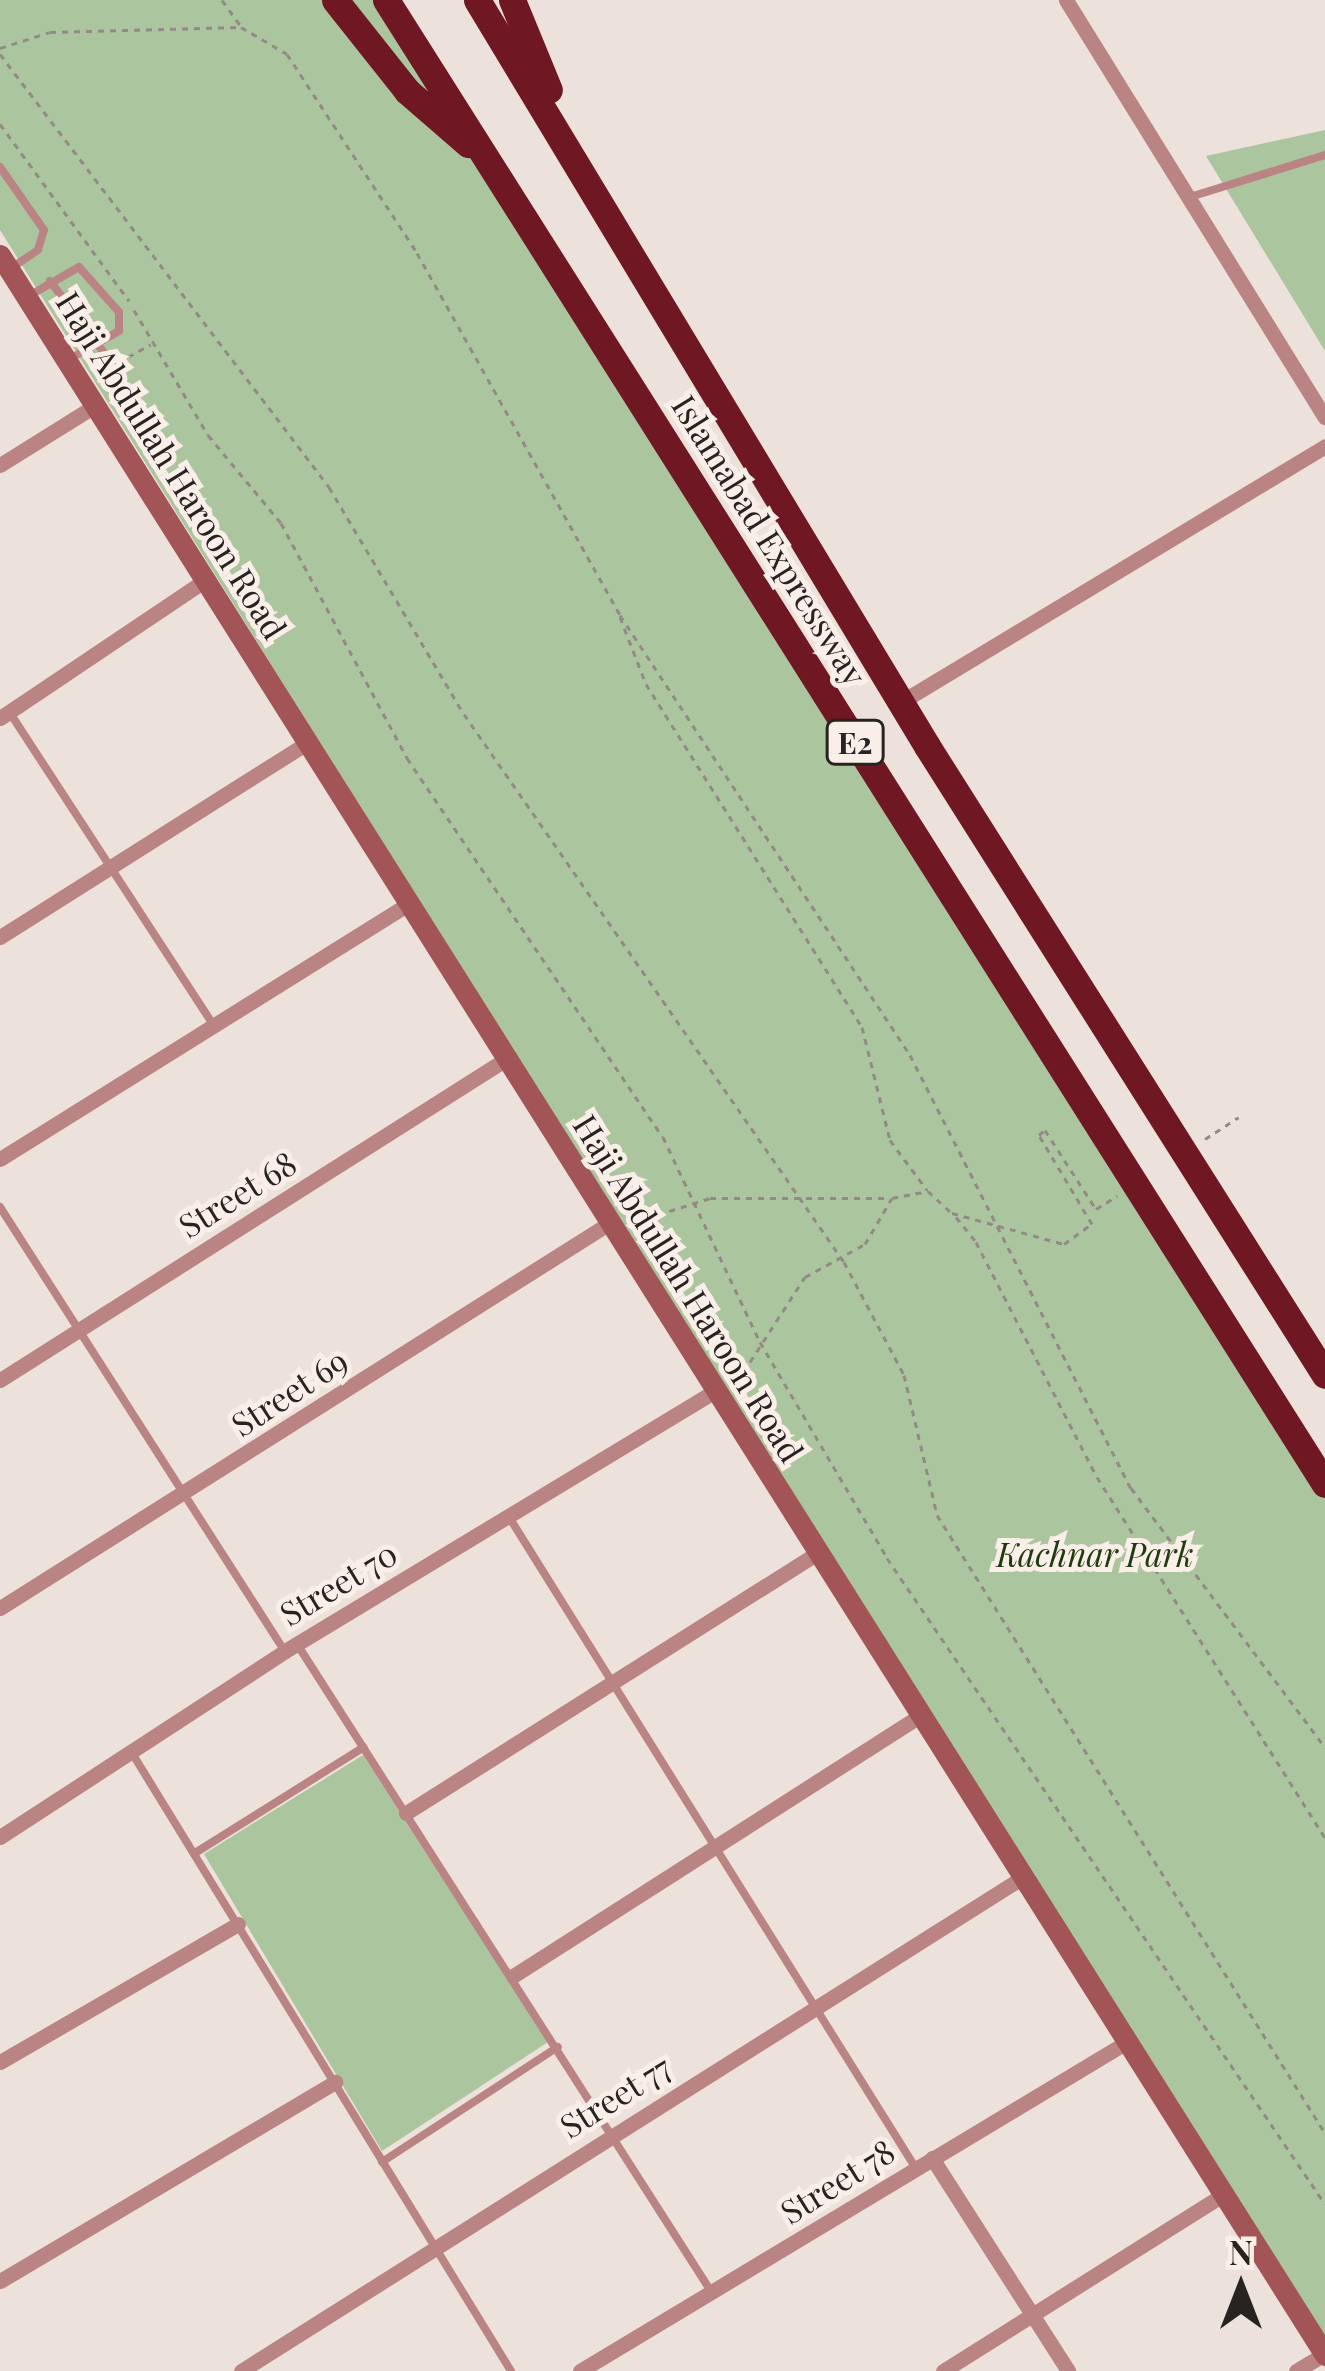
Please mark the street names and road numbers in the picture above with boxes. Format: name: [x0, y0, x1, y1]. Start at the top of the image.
street label: Haji Abdullah Haroon Road: [48, 284, 296, 646]
street label: Islamabad Expressway: [665, 388, 875, 692]
road number: E2: [825, 718, 885, 766]
street label: Haji Abdullah Haroon Road: [565, 1107, 813, 1469]
street label: Street 68: [171, 1142, 303, 1246]
street label: Street 69: [223, 1340, 355, 1444]
street label: Street 70: [272, 1533, 404, 1633]
street label: Street 77: [552, 2046, 678, 2146]
street label: Street 78: [772, 2130, 902, 2232]

